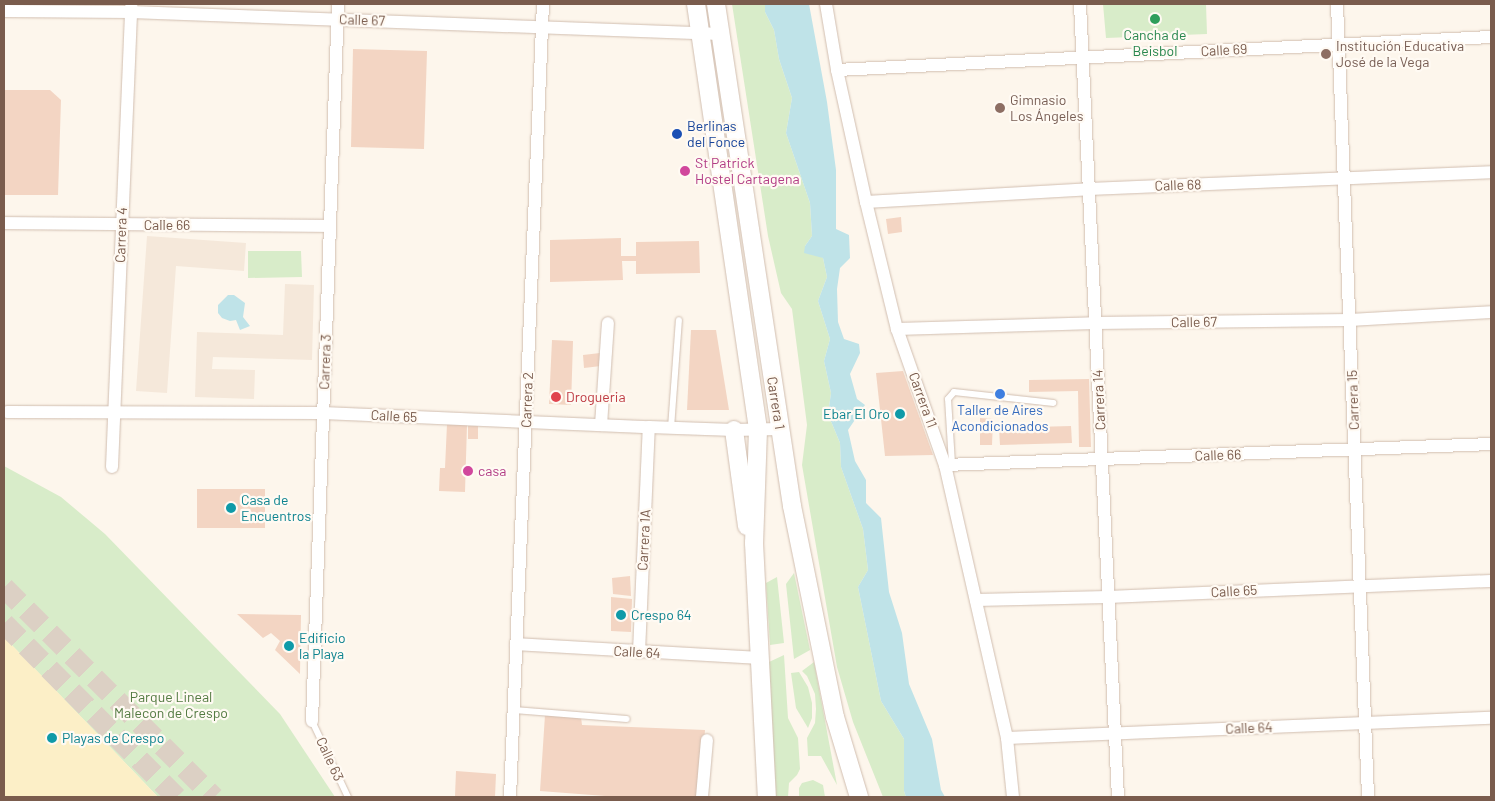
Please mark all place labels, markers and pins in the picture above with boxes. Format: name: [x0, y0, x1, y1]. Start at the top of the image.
marker: Cancha de Beisbol: [1149, 13, 1161, 25]
place label: Cancha de Beisbol: [1124, 27, 1186, 59]
place label: Institución Educativa José de la Vega: [1336, 38, 1464, 70]
marker: Institución Educativa José de la Vega: [1320, 48, 1332, 60]
place label: Gimnasio Los Ángeles: [1010, 92, 1083, 124]
marker: Gimnasio Los Ángeles: [994, 102, 1006, 114]
place label: Berlinas del Fonce: [687, 118, 745, 150]
marker: Berlinas del Fonce: [671, 128, 683, 140]
place label: St Patrick Hostel Cartagena: [695, 155, 800, 188]
marker: St Patrick Hostel Cartagena: [679, 165, 691, 177]
marker: Taller de Aires Acondicionados: [994, 388, 1006, 400]
place label: Drogueria: [566, 389, 626, 405]
marker: Drogueria: [550, 391, 562, 403]
place label: Taller de Aires Acondicionados: [951, 402, 1049, 434]
place label: Ebar El Oro: [823, 406, 890, 422]
marker: Ebar El Oro: [894, 408, 906, 420]
place label: casa: [478, 463, 506, 479]
marker: casa: [462, 465, 474, 477]
place label: Casa de Encuentros: [241, 492, 311, 524]
marker: Casa de Encuentros: [225, 502, 237, 514]
place label: Crespo 64: [631, 607, 692, 623]
marker: Crespo 64: [615, 609, 627, 621]
place label: Edificio la Playa: [299, 630, 346, 662]
marker: Edificio la Playa: [283, 640, 295, 652]
place label: Playas de Crespo: [62, 730, 164, 746]
marker: Playas de Crespo: [46, 732, 58, 744]

